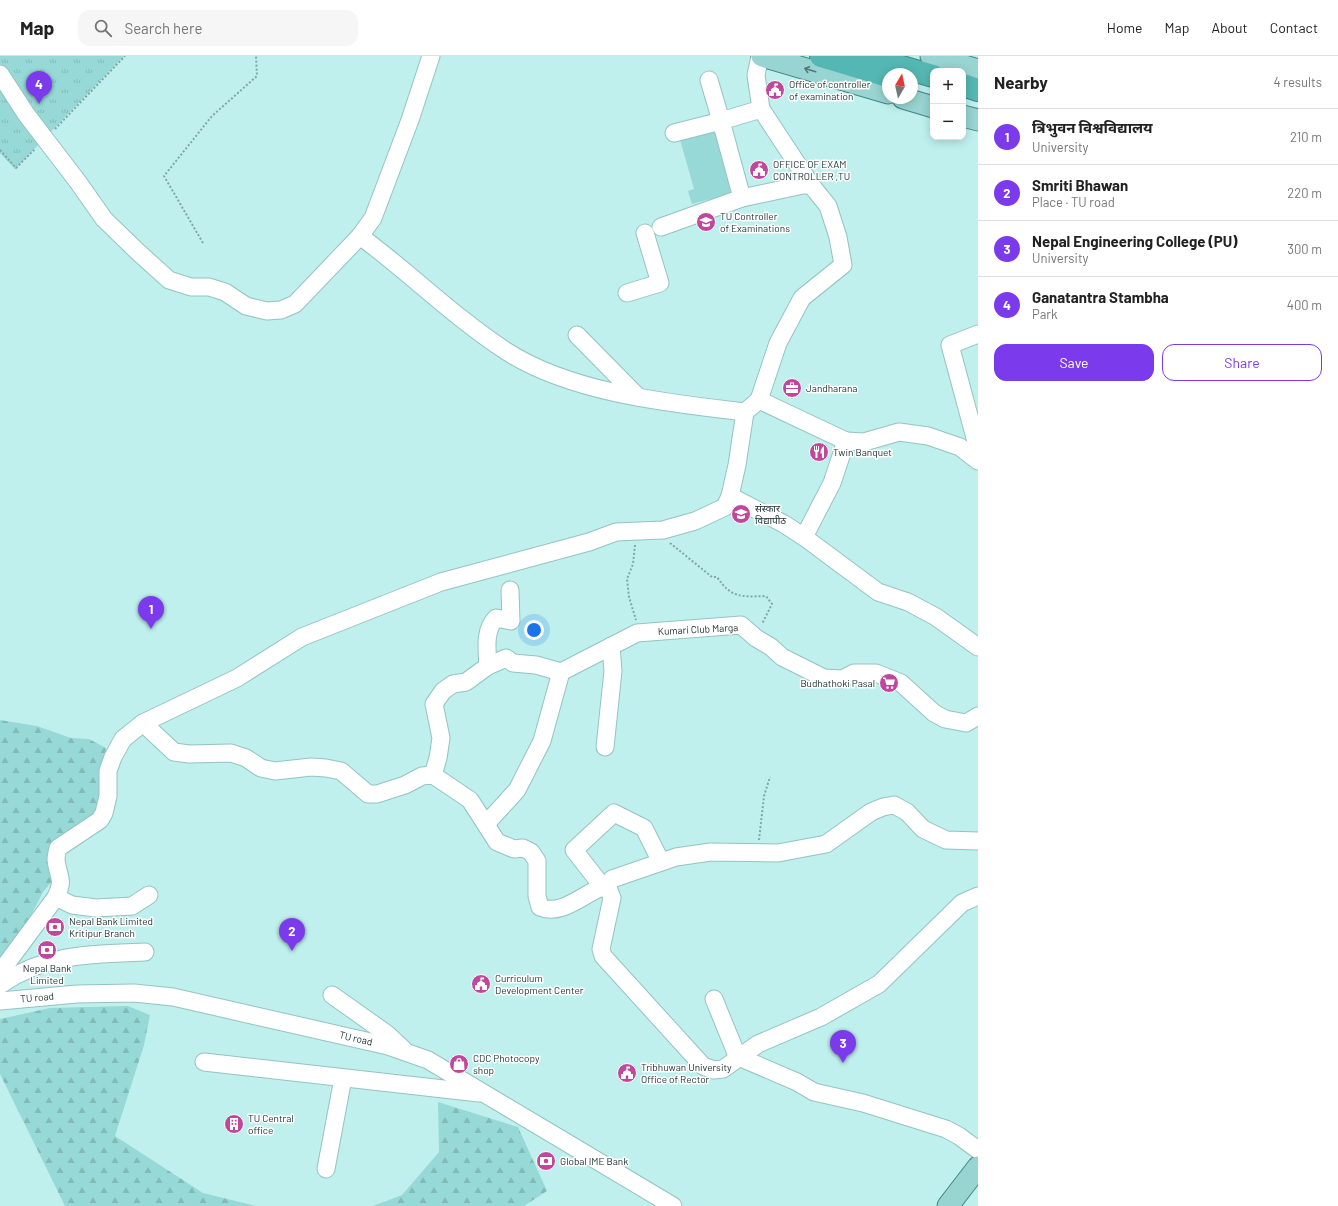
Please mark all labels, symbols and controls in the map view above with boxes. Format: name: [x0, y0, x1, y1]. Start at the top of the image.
search box: [78, 10, 358, 46]
text: Map: [20, 16, 54, 39]
icon: search: [92, 17, 114, 39]
text: Search here: [124, 19, 202, 37]
text: Home: [1107, 19, 1143, 36]
text: Map: [1165, 19, 1189, 36]
text: About: [1211, 19, 1248, 36]
text: Contact: [1270, 19, 1318, 36]
one-way arrow: [804, 66, 817, 73]
north arrow: [882, 68, 918, 104]
map controls: [930, 68, 966, 140]
button: +: [930, 68, 966, 104]
pin: 4: [26, 71, 52, 104]
text: Nearby: [994, 72, 1048, 92]
text: 4 results: [1274, 74, 1322, 90]
place label: Office of controller of examination: [789, 78, 871, 102]
public building icon: Office of controller of examination: [764, 79, 786, 101]
button: −: [930, 104, 966, 140]
text: त्रिभुवन विश्वविद्यालय: [1032, 118, 1153, 136]
text: 1: [1005, 129, 1009, 145]
text: 210 m: [1290, 129, 1322, 145]
text: University: [1032, 139, 1089, 155]
place label: OFFICE OF EXAM CONTROLLER ,TU: [773, 158, 850, 182]
public building icon: OFFICE OF EXAM CONTROLLER ,TU: [748, 159, 770, 181]
text: Smriti Bhawan: [1032, 176, 1128, 194]
text: 2: [1003, 185, 1011, 201]
text: 220 m: [1287, 185, 1322, 201]
text: Place · TU road: [1032, 194, 1115, 210]
place label: TU Controller of Examinations: [720, 210, 790, 234]
school or university icon: TU Controller of Examinations: [695, 211, 717, 233]
text: Nepal Engineering College (PU): [1032, 232, 1237, 250]
text: 3: [1003, 241, 1011, 257]
text: 300 m: [1287, 241, 1322, 257]
text: University: [1032, 250, 1089, 266]
text: Ganatantra Stambha: [1032, 288, 1169, 306]
text: 4: [1003, 297, 1011, 313]
text: 400 m: [1287, 297, 1322, 313]
text: Park: [1032, 306, 1058, 322]
button: Save: [994, 344, 1154, 381]
button: Share: [1162, 344, 1322, 381]
office icon: Jandharana: [781, 377, 803, 399]
place label: Jandharana: [806, 382, 857, 394]
restaurant icon: Twin Banquet: [808, 441, 830, 463]
place label: Twin Banquet: [833, 446, 892, 458]
place label: संस्कार विद्यापीठ: [755, 502, 786, 526]
school or university icon: संस्कार विद्यापीठ: [730, 503, 752, 525]
pin: 1: [138, 596, 164, 629]
your location: [524, 620, 544, 640]
street label: Kumari Club Marga: [657, 621, 739, 637]
supermarket icon: Budhathoki Pasal: [878, 672, 900, 694]
place label: Budhathoki Pasal: [800, 677, 875, 689]
place label: Nepal Bank Limited Kritipur Branch: [69, 915, 153, 939]
bank icon: Nepal Bank Limited Kritipur Branch: [44, 916, 66, 938]
pin: 2: [279, 918, 305, 951]
bank icon: Nepal Bank Limited: [36, 939, 58, 961]
place label: Nepal Bank Limited: [23, 962, 71, 986]
place label: Curriculum Development Center: [495, 972, 584, 996]
public building icon: Curriculum Development Center: [470, 973, 492, 995]
street label: TU road: [20, 990, 54, 1004]
street label: TU road: [338, 1028, 374, 1048]
pin: 3: [830, 1030, 856, 1063]
place label: CDC Photocopy shop: [473, 1052, 540, 1076]
shop icon: CDC Photocopy shop: [448, 1053, 470, 1075]
place label: Tribhuwan University Office of Rector: [641, 1061, 732, 1085]
public building icon: Tribhuwan University Office of Rector: [616, 1062, 638, 1084]
place label: TU Central office: [248, 1112, 294, 1136]
building icon: TU Central office: [223, 1113, 245, 1135]
bank icon: Global IME Bank: [535, 1150, 557, 1172]
place label: Global IME Bank: [560, 1155, 628, 1167]

